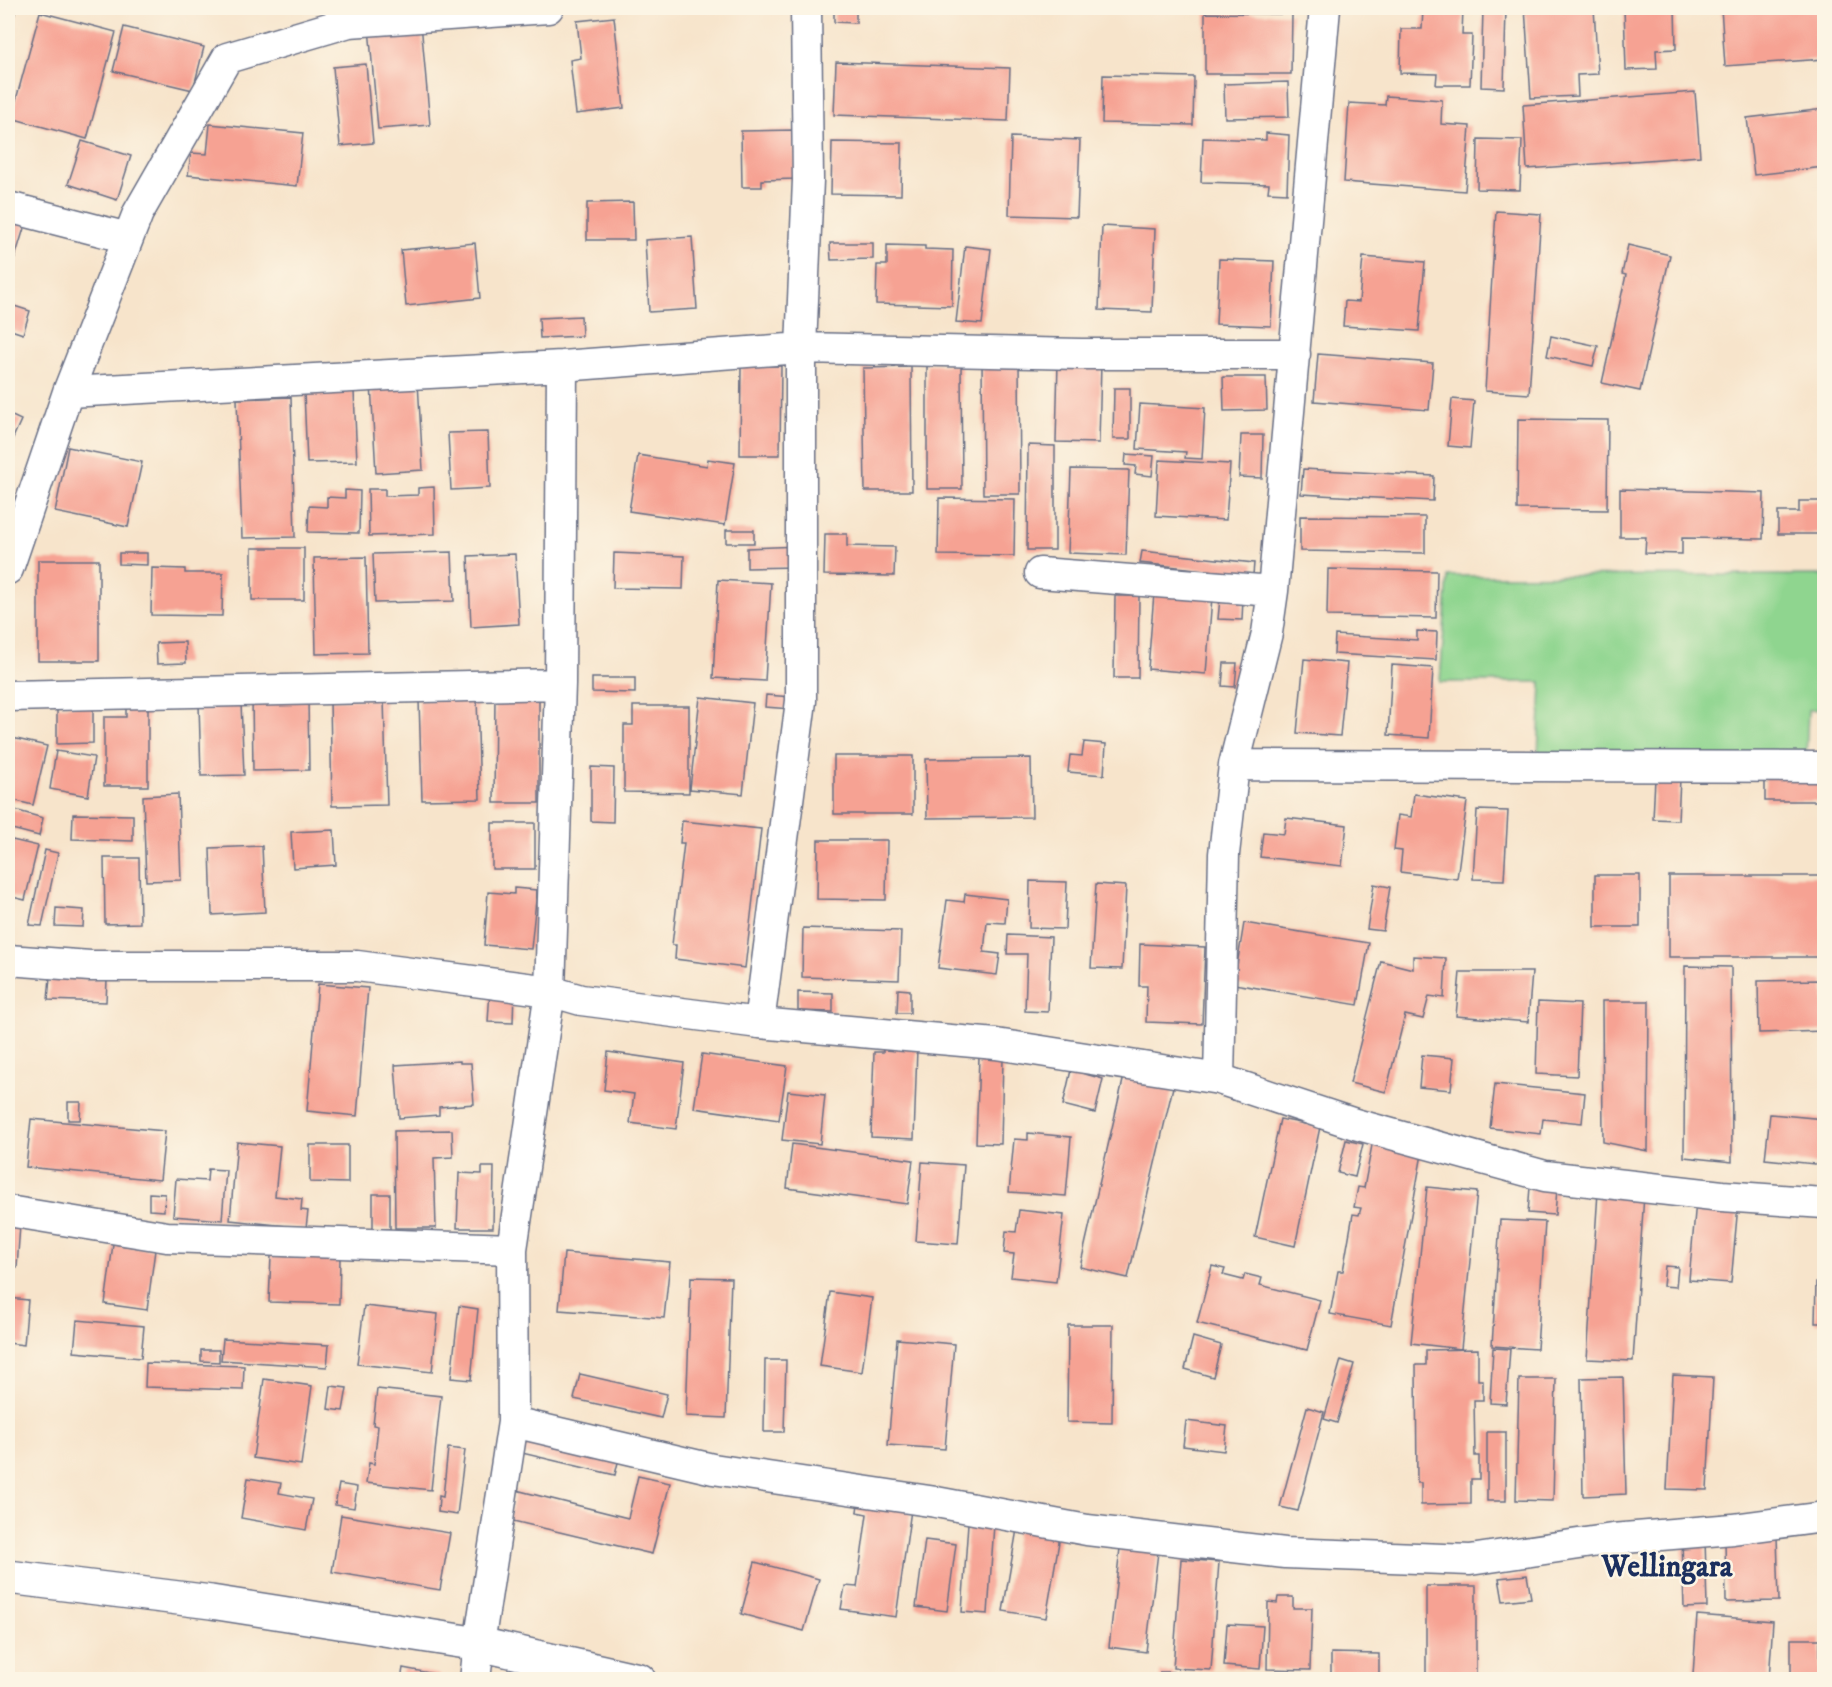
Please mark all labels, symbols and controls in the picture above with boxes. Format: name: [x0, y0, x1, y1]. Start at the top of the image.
district label: Wellingara: [1600, 1549, 1734, 1586]

